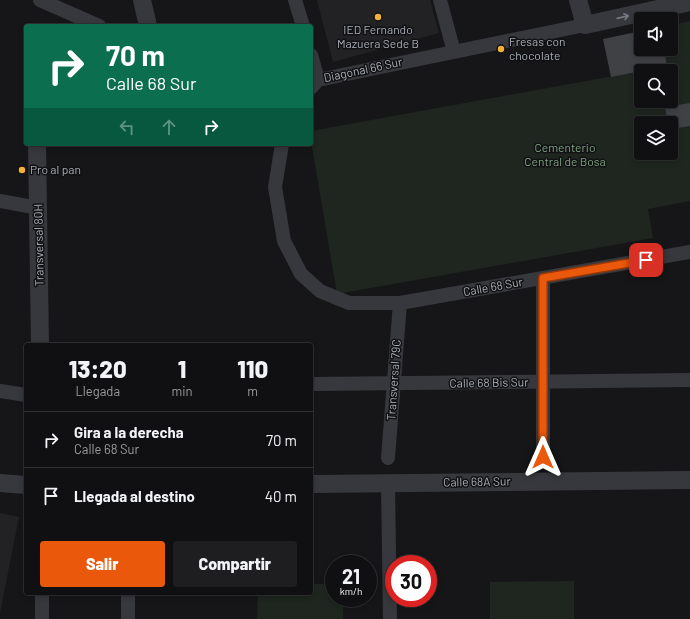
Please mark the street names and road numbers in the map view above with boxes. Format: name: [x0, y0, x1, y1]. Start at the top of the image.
street label: Diagonal 66 Sur: [322, 54, 404, 84]
street label: Transversal 80H: [30, 204, 46, 286]
street label: Calle 68 Sur: [462, 274, 524, 298]
street label: Transversal 79C: [383, 339, 403, 421]
street label: Calle 68 Bis Sur: [449, 374, 529, 390]
street label: Calle 68A Sur: [443, 473, 512, 489]

